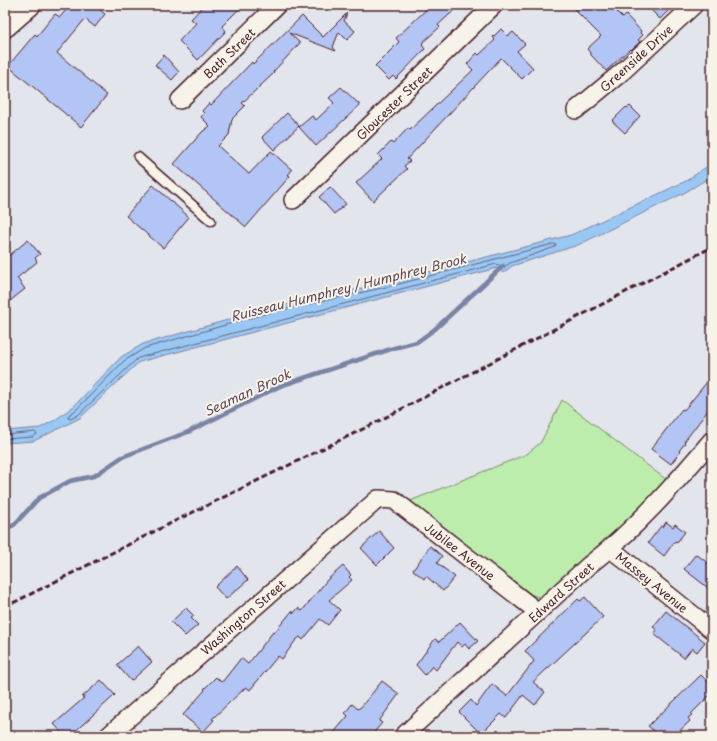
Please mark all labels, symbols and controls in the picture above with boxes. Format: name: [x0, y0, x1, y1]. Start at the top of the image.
street label: Greenside Drive: [596, 20, 676, 96]
street label: Bath Street: [199, 23, 259, 82]
street label: Gloucester Street: [352, 62, 436, 144]
water label: Ruisseau Humphrey / Humphrey Brook: [228, 248, 469, 325]
water label: Seaman Brook: [201, 363, 294, 420]
street label: Jubilee Avenue: [421, 518, 499, 585]
street label: Massey Avenue: [612, 547, 692, 617]
street label: Edward Street: [524, 558, 598, 626]
street label: Washington Street: [197, 575, 289, 659]

